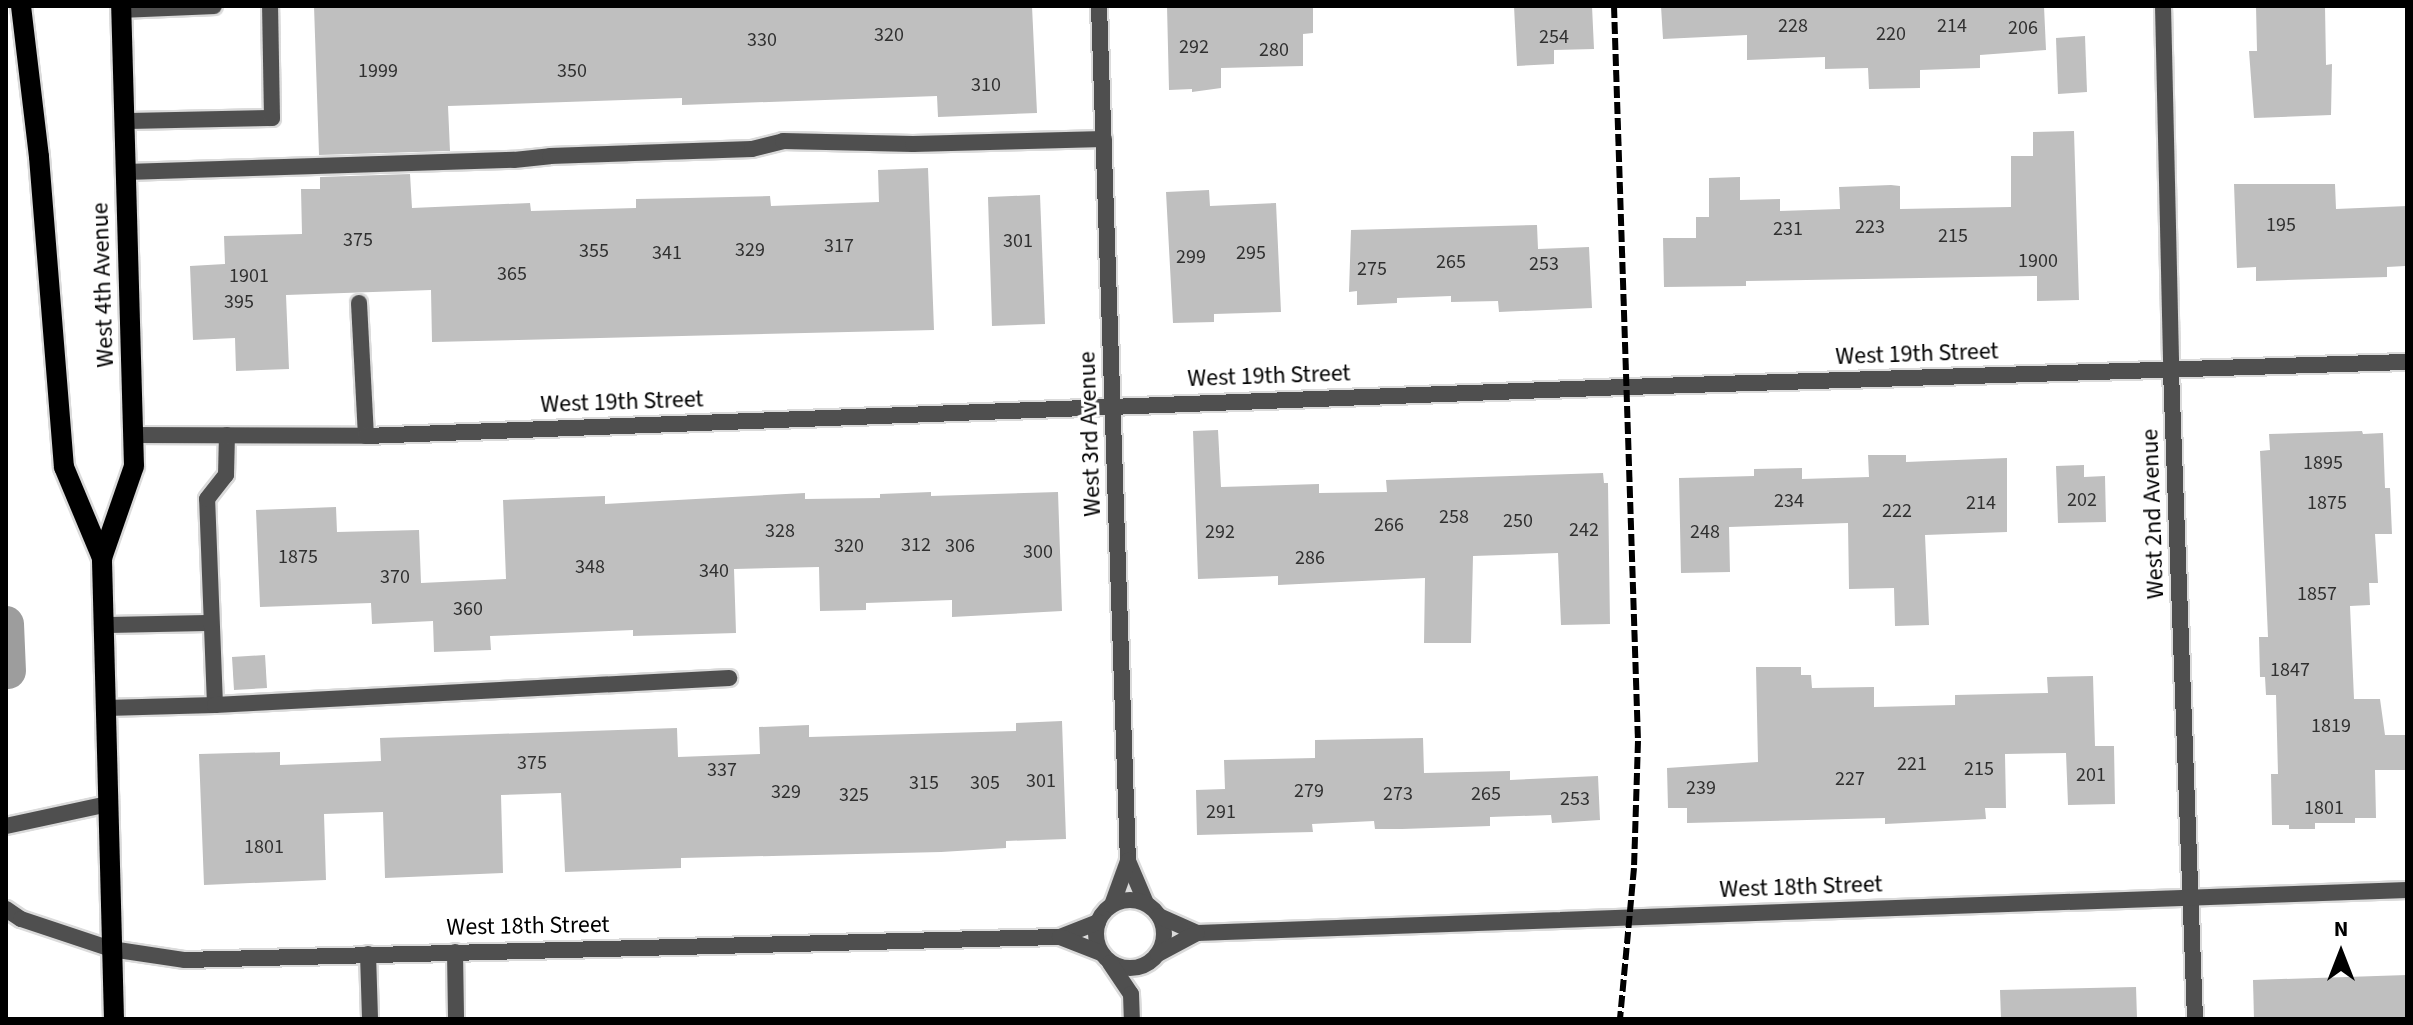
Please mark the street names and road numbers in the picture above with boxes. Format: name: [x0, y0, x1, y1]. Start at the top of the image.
street label: West 4th Avenue: [86, 202, 120, 368]
street label: West 19th Street: [1835, 337, 1999, 371]
street label: West 3rd Avenue: [1073, 351, 1107, 517]
street label: West 19th Street: [1187, 359, 1351, 393]
street label: West 19th Street: [540, 385, 704, 419]
street label: West 2nd Avenue: [2136, 428, 2170, 600]
street label: West 18th Street: [1719, 870, 1883, 904]
street label: West 18th Street: [446, 910, 610, 942]

